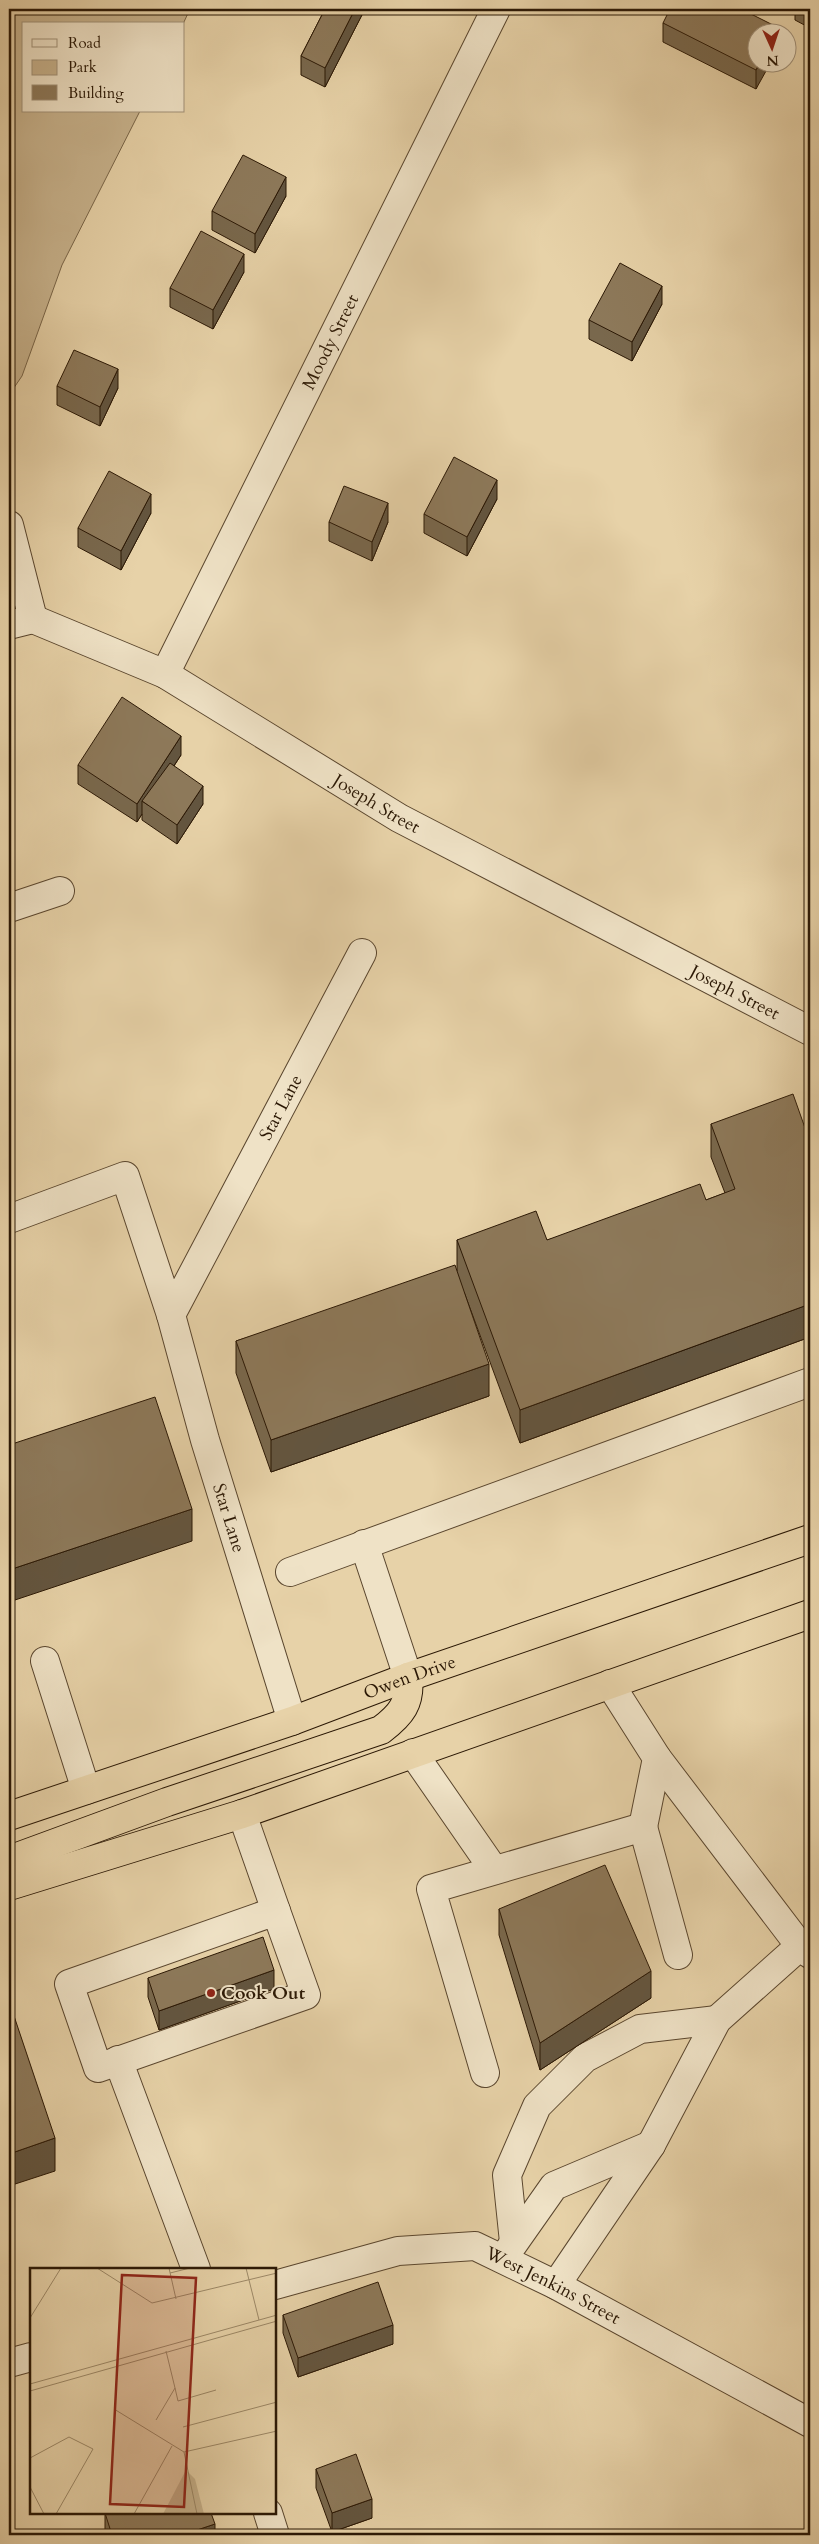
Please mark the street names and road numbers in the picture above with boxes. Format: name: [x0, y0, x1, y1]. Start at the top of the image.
street label: Moody Street: [296, 290, 365, 394]
street label: Joseph Street: [325, 766, 425, 839]
street label: Joseph Street: [683, 957, 784, 1026]
street label: Star Lane: [253, 1070, 308, 1145]
street label: Star Lane: [207, 1480, 252, 1555]
street label: Owen Drive: [360, 1649, 459, 1705]
street label: West Jenkins Street: [480, 2240, 625, 2330]

